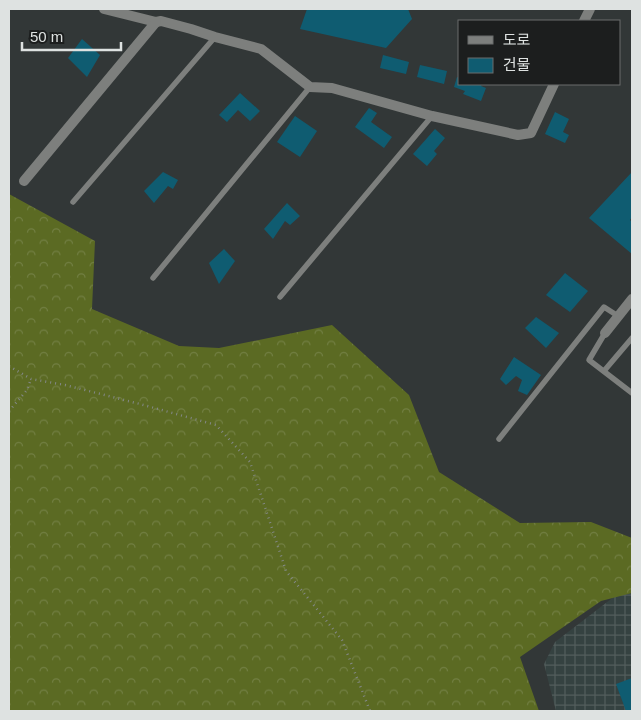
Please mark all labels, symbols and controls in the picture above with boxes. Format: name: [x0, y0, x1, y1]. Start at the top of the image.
scale bar: [22, 20, 121, 52]
legend: [458, 20, 621, 85]
text: 50 m: [30, 28, 63, 45]
text: 도로: [503, 31, 531, 48]
text: 건물: [503, 56, 531, 73]

